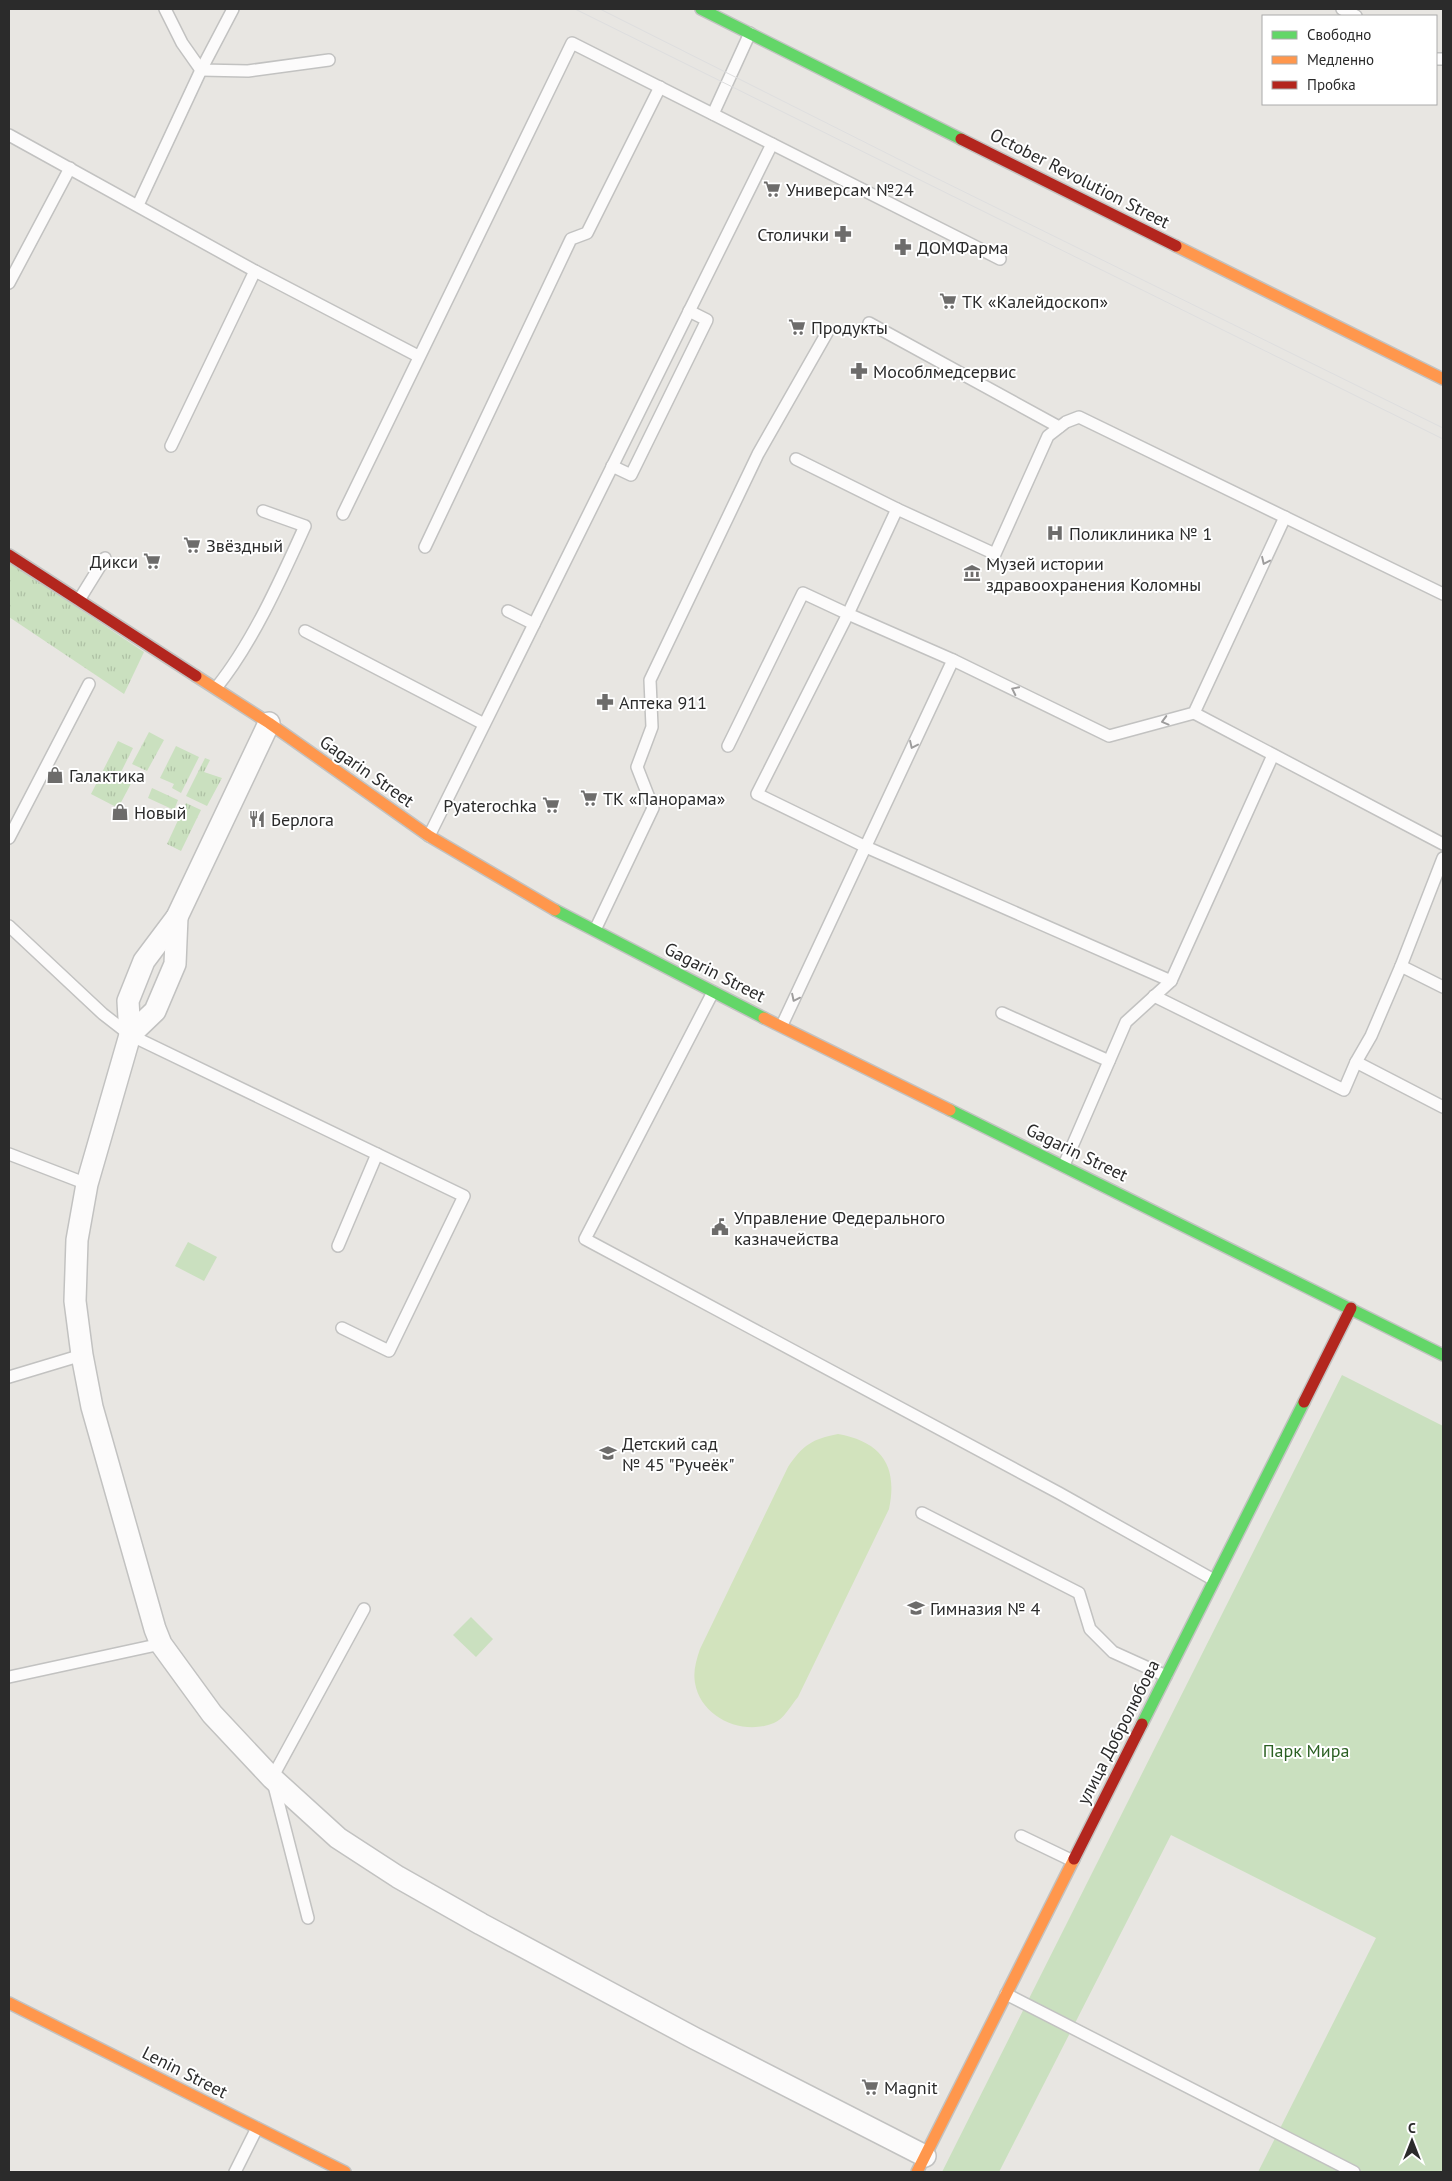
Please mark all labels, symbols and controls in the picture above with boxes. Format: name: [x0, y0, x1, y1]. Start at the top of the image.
legend: [1262, 15, 1437, 105]
text: Свободно: [1307, 25, 1371, 44]
text: Медленно: [1307, 50, 1374, 69]
text: Пробка: [1307, 75, 1356, 94]
street label: October Revolution Street: [986, 123, 1174, 233]
place label: Универсам №24: [786, 178, 914, 201]
supermarket icon: Универсам №24: [762, 179, 782, 199]
place label: Столички: [757, 223, 829, 246]
pharmacy icon: Столички: [833, 224, 853, 244]
place label: ДОМФарма: [917, 236, 1008, 259]
pharmacy icon: ДОМФарма: [893, 237, 913, 257]
place label: ТК «Калейдоскоп»: [962, 290, 1108, 313]
supermarket icon: ТК «Калейдоскоп»: [938, 291, 958, 311]
place label: Продукты: [811, 316, 888, 339]
supermarket icon: Продукты: [787, 317, 807, 337]
place label: Мособлмедсервис: [873, 360, 1016, 383]
pharmacy icon: Мособлмедсервис: [849, 361, 869, 381]
place label: Поликлиника № 1: [1069, 522, 1212, 545]
hospital icon: Поликлиника № 1: [1045, 523, 1065, 543]
place label: Звёздный: [206, 534, 283, 557]
supermarket icon: Звёздный: [182, 535, 202, 555]
place label: Дикси: [90, 550, 138, 573]
supermarket icon: Дикси: [142, 551, 162, 571]
place label: Музей истории здравоохранения Коломны: [986, 552, 1201, 596]
one-way arrow: [1260, 556, 1271, 565]
museum icon: Музей истории здравоохранения Коломны: [962, 563, 982, 583]
one-way arrow: [1011, 686, 1020, 696]
place label: Аптека 911: [619, 691, 707, 714]
pharmacy icon: Аптека 911: [595, 692, 615, 712]
one-way arrow: [1162, 715, 1170, 725]
street label: Gagarin Street: [315, 730, 419, 812]
one-way arrow: [910, 739, 920, 748]
place label: Галактика: [69, 764, 145, 787]
shop icon: Галактика: [45, 765, 65, 785]
place label: ТК «Панорама»: [603, 787, 725, 810]
supermarket icon: ТК «Панорама»: [579, 788, 599, 808]
place label: Pyaterochka: [443, 794, 537, 817]
supermarket icon: Pyaterochka: [541, 795, 561, 815]
place label: Новый: [134, 801, 186, 824]
shop icon: Новый: [110, 802, 130, 822]
place label: Берлога: [271, 808, 334, 831]
restaurant icon: Берлога: [247, 809, 267, 829]
street label: Gagarin Street: [661, 937, 769, 1007]
one-way arrow: [791, 993, 801, 1002]
street label: Gagarin Street: [1022, 1118, 1132, 1186]
place label: Управление Федерального казначейства: [734, 1206, 945, 1250]
public building icon: Управление Федерального казначейства: [710, 1217, 730, 1237]
place label: Детский сад № 45 "Ручеёк": [622, 1432, 734, 1476]
school or university icon: Детский сад № 45 "Ручеёк": [598, 1443, 618, 1463]
place label: Гимназия № 4: [930, 1597, 1040, 1620]
school or university icon: Гимназия № 4: [906, 1598, 926, 1618]
street label: улица Добролюбова: [1072, 1656, 1164, 1808]
park label: Парк Мира: [1263, 1739, 1349, 1762]
street label: Lenin Street: [138, 2041, 232, 2103]
place label: Magnit: [884, 2076, 938, 2099]
supermarket icon: Magnit: [860, 2077, 880, 2097]
north arrow: [1387, 2116, 1437, 2166]
text: С: [1408, 2119, 1416, 2137]

